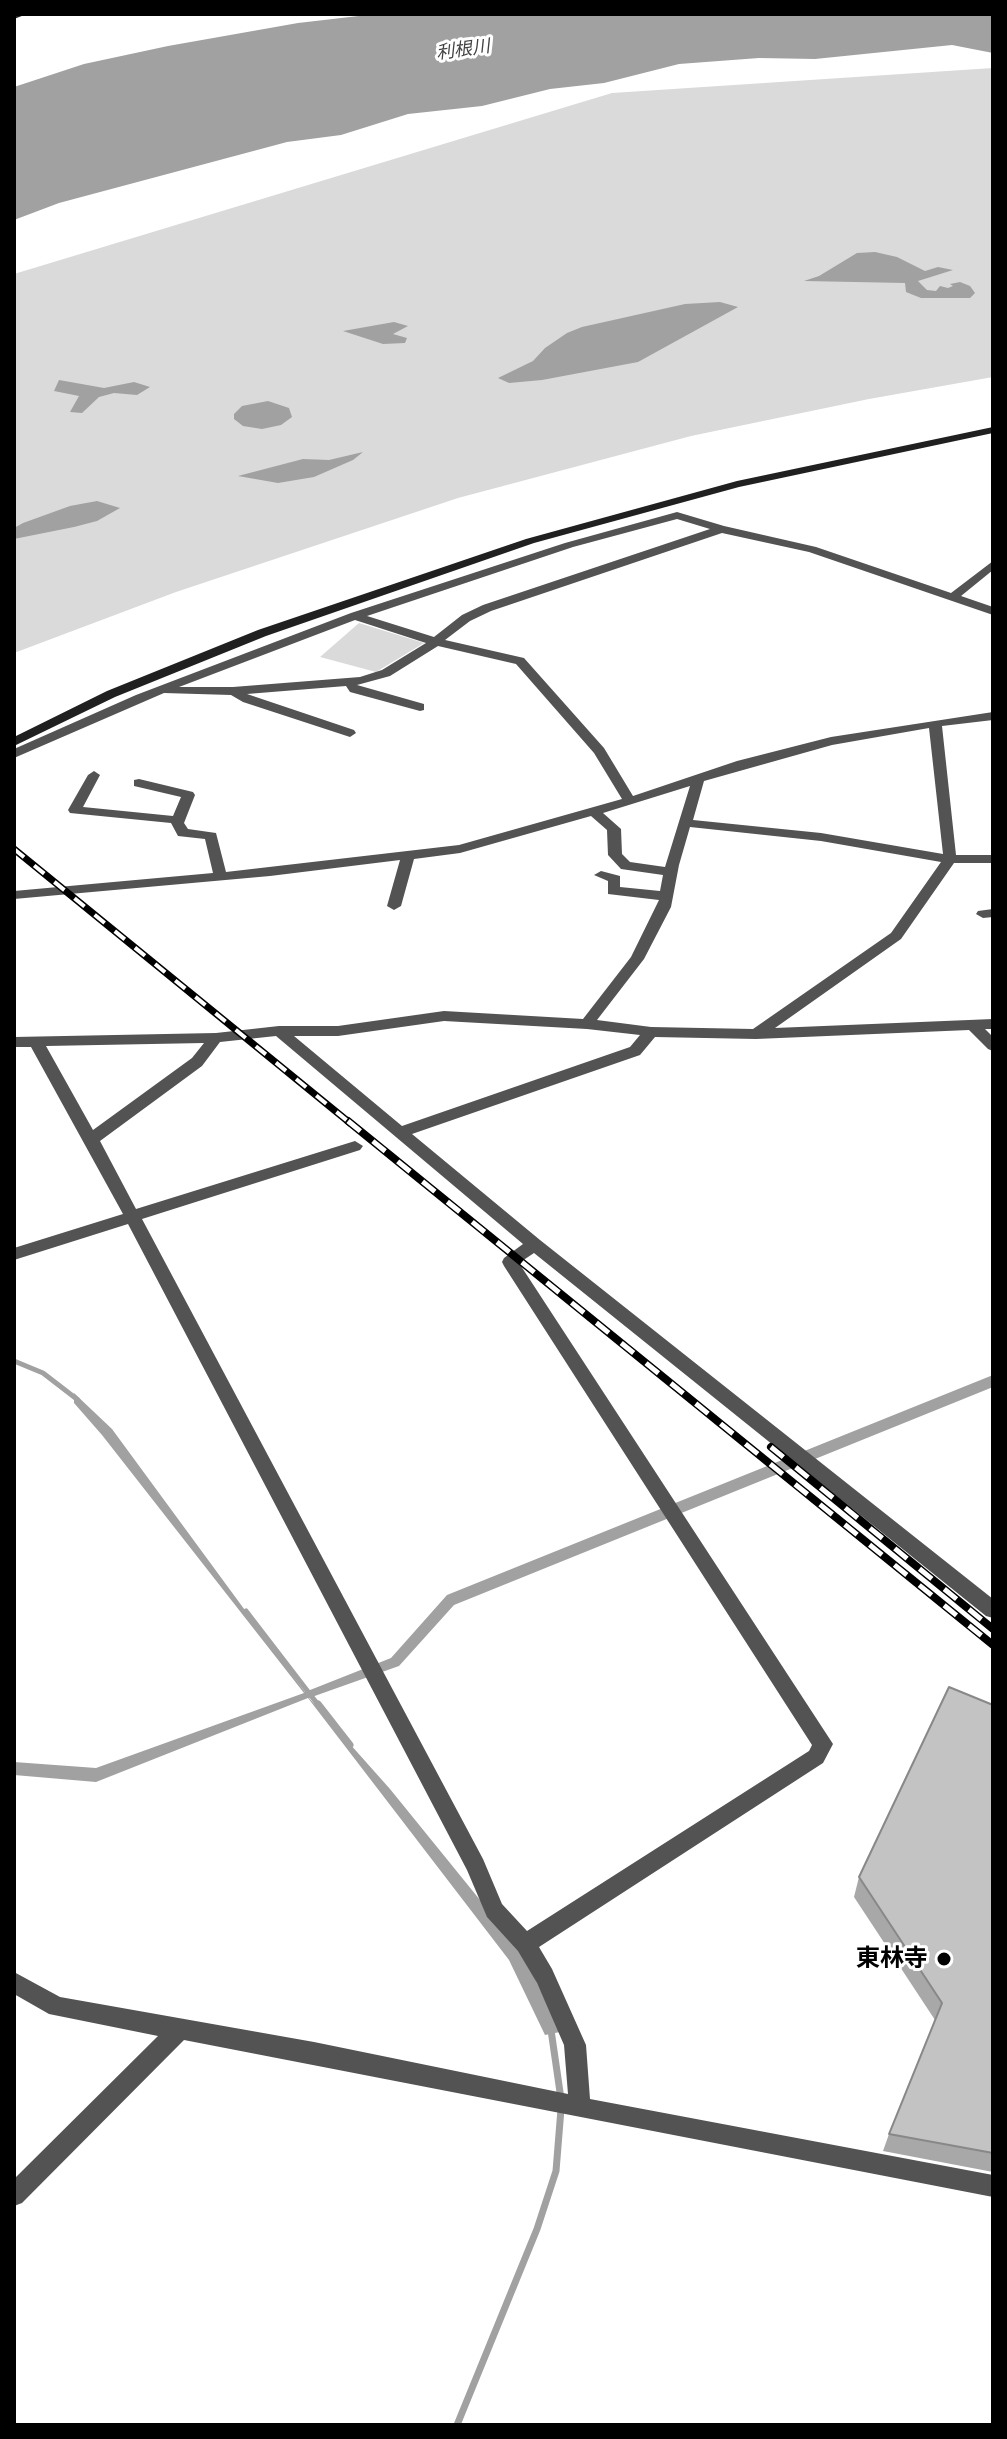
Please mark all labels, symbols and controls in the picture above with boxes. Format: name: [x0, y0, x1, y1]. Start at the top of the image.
water label: 利根川: [435, 36, 491, 64]
place label: 東林寺: [856, 1945, 928, 1973]
marker: 東林寺: [935, 1950, 953, 1968]

